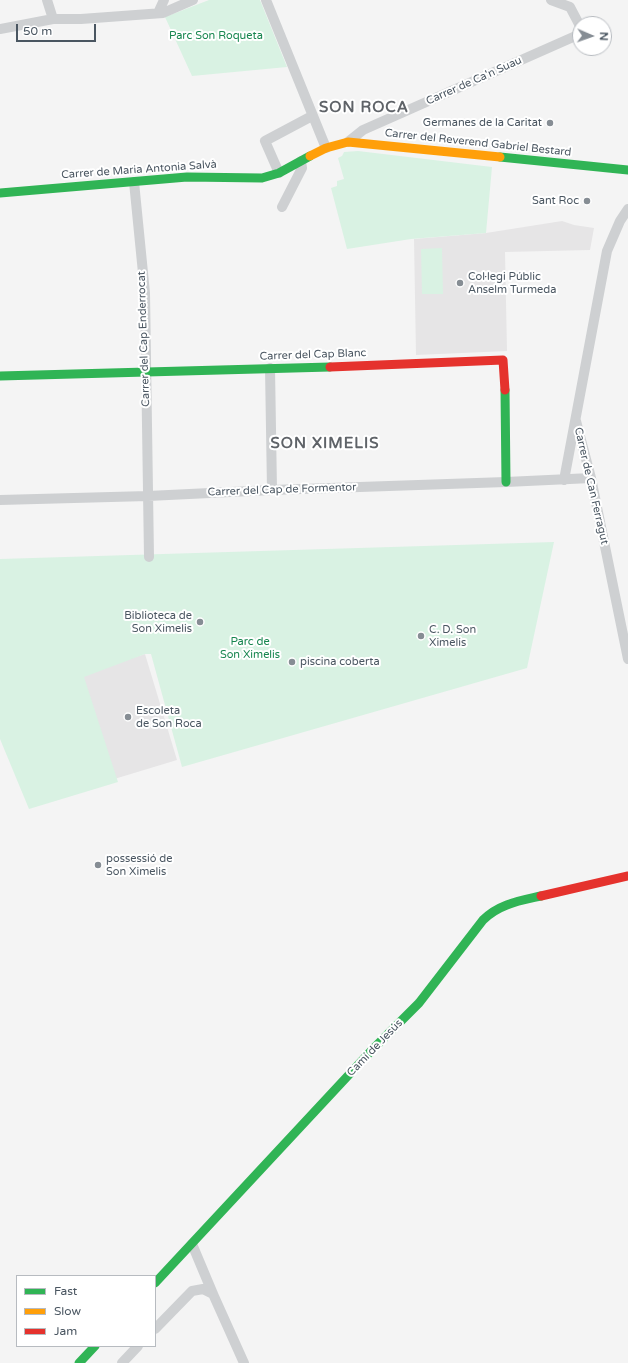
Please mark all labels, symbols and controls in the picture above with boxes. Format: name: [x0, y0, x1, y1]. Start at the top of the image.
scale bar: [18, 16, 98, 42]
north arrow: [572, 16, 612, 56]
text: 50 m: [23, 24, 52, 38]
park label: Parc Son Roqueta: [169, 29, 263, 43]
text: N: [597, 32, 610, 41]
street label: Carrer de Ca'n Suau: [424, 54, 524, 108]
district label: SON ROCA: [319, 99, 409, 117]
place label: Germanes de la Caritat: [423, 116, 542, 130]
marker: Germanes de la Caritat: [545, 118, 555, 128]
street label: Carrer del Reverend Gabriel Bestard: [384, 127, 572, 159]
street label: Carrer de Maria Antonia Salvà: [61, 158, 217, 182]
place label: Sant Roc: [532, 194, 579, 208]
marker: Sant Roc: [582, 196, 592, 206]
place label: Col·legi Públic Anselm Turmeda: [468, 270, 556, 296]
street label: Carrer del Cap Enderrocat: [135, 271, 153, 407]
marker: Col·legi Públic Anselm Turmeda: [455, 278, 465, 288]
street label: Carrer del Cap Blanc: [259, 347, 367, 363]
street label: Carrer de Can Ferragut: [571, 426, 611, 546]
district label: SON XIMELIS: [271, 435, 379, 453]
street label: Carrer del Cap de Formentor: [207, 481, 357, 499]
place label: Biblioteca de Son Ximelis: [124, 609, 192, 635]
marker: Biblioteca de Son Ximelis: [195, 617, 205, 627]
place label: C. D. Son Ximelis: [429, 623, 476, 649]
marker: C. D. Son Ximelis: [416, 631, 426, 641]
park label: Parc de Son Ximelis: [220, 635, 280, 661]
place label: piscina coberta: [300, 655, 380, 669]
marker: piscina coberta: [287, 657, 297, 667]
place label: Escoleta de Son Roca: [136, 704, 202, 730]
marker: Escoleta de Son Roca: [123, 712, 133, 722]
place label: possessió de Son Ximelis: [106, 852, 172, 878]
marker: possessió de Son Ximelis: [93, 860, 103, 870]
street label: Camí de Jesús: [344, 1017, 406, 1079]
legend: [16, 1275, 156, 1347]
text: Fast: [54, 1284, 77, 1298]
text: Slow: [54, 1304, 81, 1318]
text: Jam: [54, 1324, 77, 1338]

